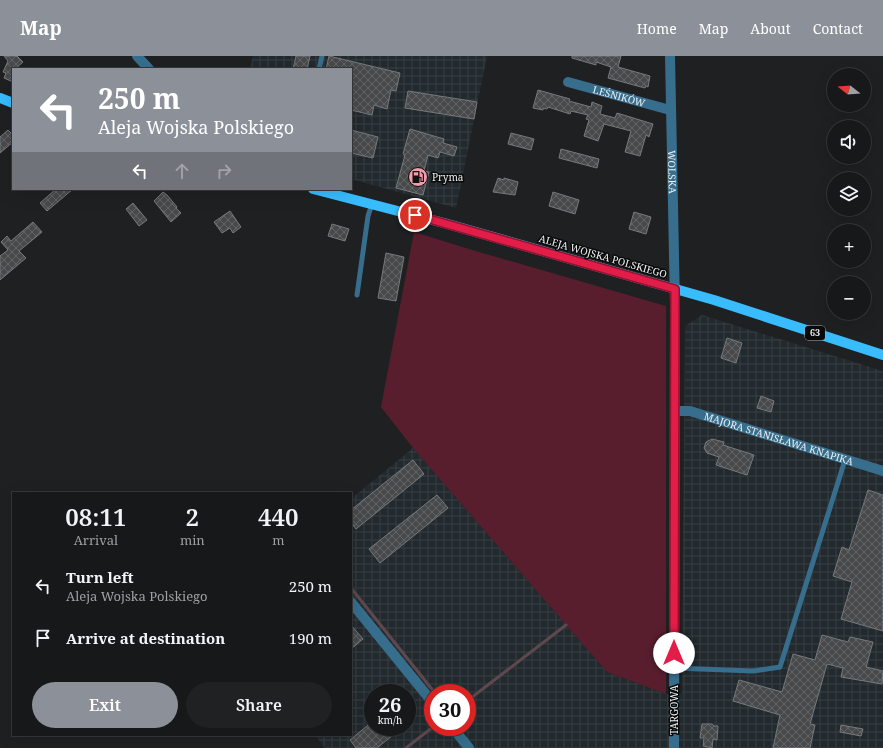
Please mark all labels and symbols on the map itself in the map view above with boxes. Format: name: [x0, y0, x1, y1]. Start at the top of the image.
north arrow: [827, 68, 871, 112]
street label: LEŚNIKÓW: [591, 82, 647, 110]
street label: WOLSKA: [665, 150, 680, 195]
fuel station icon: Pryma: [407, 166, 429, 188]
place label: Pryma: [432, 170, 464, 184]
pin: [398, 198, 432, 232]
street label: ALEJA WOJSKA POLSKIEGO: [537, 231, 669, 281]
road number: 63: [805, 326, 825, 340]
street label: MAJORA STANISŁAWA KNAPIKA: [702, 409, 856, 469]
position arrow: [653, 632, 695, 674]
speed limit sign: 30: [424, 684, 476, 736]
street label: TARGOWA: [667, 684, 681, 735]

